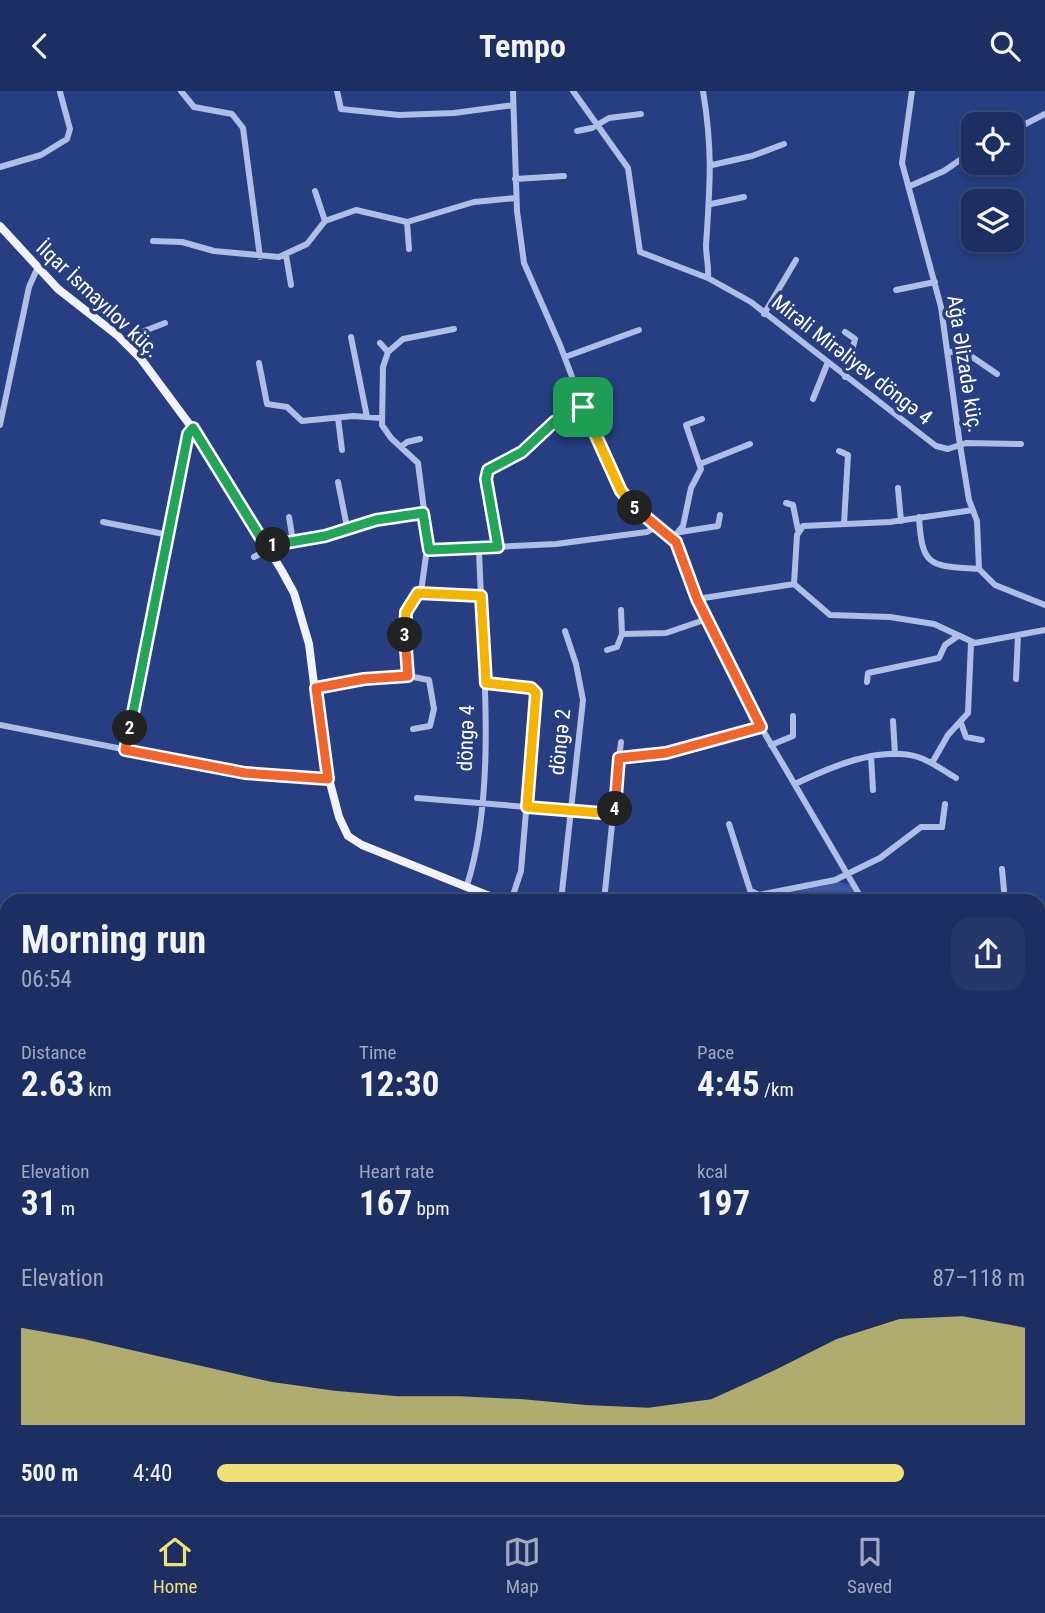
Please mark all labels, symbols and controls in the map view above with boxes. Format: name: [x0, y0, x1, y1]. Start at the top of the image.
icon: back: [21, 27, 59, 65]
text: Tempo: [479, 27, 566, 65]
icon: search: [986, 27, 1024, 65]
map controls: [961, 112, 1024, 252]
button: locate: [961, 112, 1024, 175]
button: layers: [961, 189, 1024, 252]
street label: İlqar İsmayılov küç.: [31, 236, 165, 362]
street label: Mirəli Mirəliyev döngə 4: [767, 290, 937, 430]
street label: Ağa Əlizadə küç.: [942, 294, 988, 434]
pin: [553, 377, 613, 437]
icon: arrive: [564, 388, 602, 426]
pin: 5: [618, 491, 652, 525]
text: 5: [630, 496, 639, 519]
pin: 1: [256, 527, 290, 563]
text: 1: [268, 533, 277, 556]
pin: 3: [388, 617, 422, 653]
text: 3: [400, 623, 409, 646]
street label: döngə 4: [453, 704, 479, 772]
street label: döngə 2: [545, 708, 575, 776]
pin: 2: [113, 711, 148, 745]
text: 2: [125, 716, 134, 739]
pin: 4: [598, 791, 632, 827]
text: 4: [610, 797, 619, 820]
button: share: [951, 917, 1025, 991]
text: Morning run: [21, 918, 206, 962]
text: 06:54: [21, 966, 72, 993]
text: Distance: [21, 1041, 86, 1064]
text: Time: [359, 1041, 396, 1064]
text: Pace: [697, 1041, 734, 1064]
text: 2.63: [21, 1064, 84, 1105]
text: 12:30: [359, 1064, 439, 1105]
text: 4:45: [697, 1064, 760, 1105]
text: km: [84, 1078, 111, 1101]
text: /km: [760, 1078, 794, 1101]
text: Elevation: [21, 1160, 89, 1183]
text: Heart rate: [359, 1160, 434, 1183]
text: kcal: [697, 1160, 728, 1183]
text: 31: [21, 1183, 56, 1224]
text: 167: [359, 1183, 412, 1224]
text: 197: [697, 1183, 750, 1224]
text: m: [56, 1197, 75, 1220]
text: bpm: [412, 1197, 449, 1220]
text: Elevation: [21, 1265, 104, 1292]
text: 87–118 m: [932, 1265, 1025, 1292]
text: 500 m: [21, 1460, 78, 1487]
text: 4:40: [133, 1460, 172, 1487]
tab: Home: [153, 1533, 197, 1598]
tab: Map: [503, 1533, 541, 1598]
tab: Saved: [847, 1533, 892, 1598]

